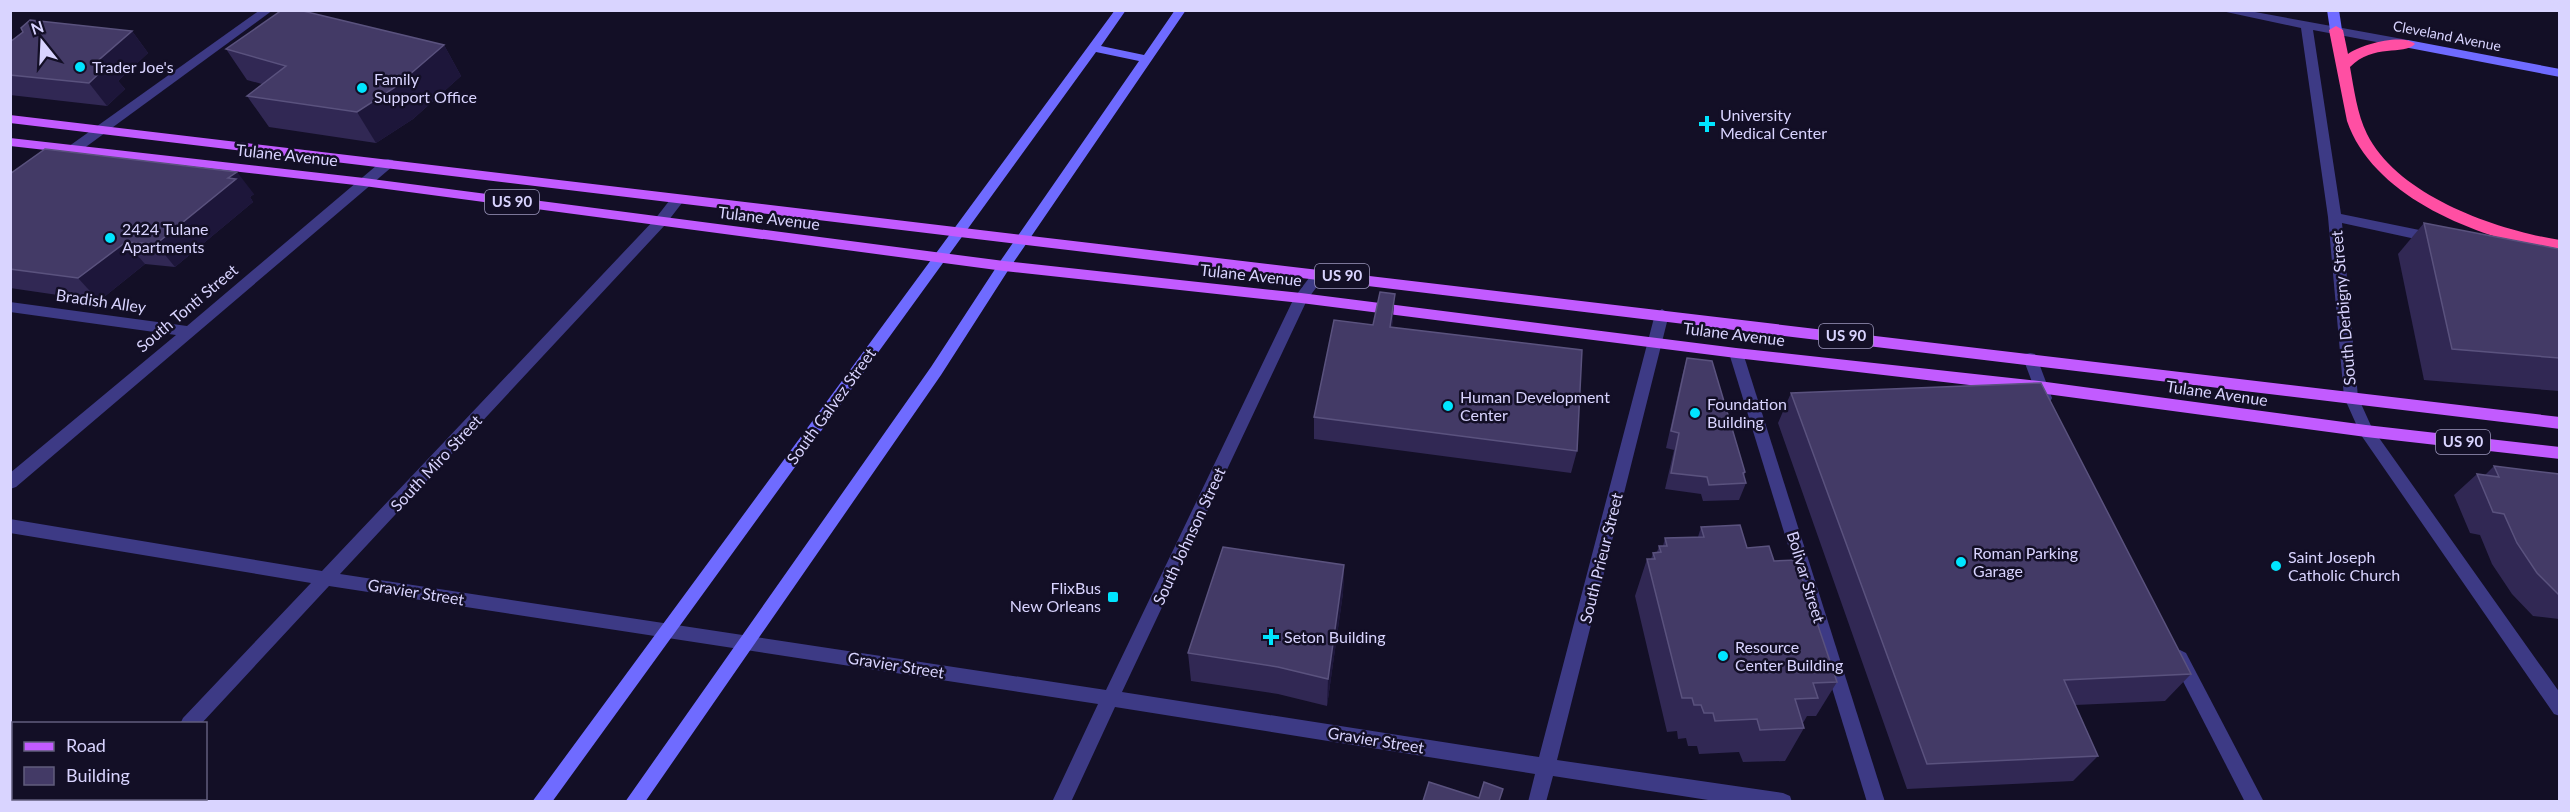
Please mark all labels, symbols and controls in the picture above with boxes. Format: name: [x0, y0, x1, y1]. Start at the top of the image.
north arrow: [12, 12, 72, 72]
text: N: [28, 16, 46, 38]
street label: Cleveland Avenue: [2392, 17, 2503, 54]
place label: Trader Joe's: [92, 57, 174, 76]
marker: Trader Joe's: [73, 60, 87, 74]
place label: Family Support Office: [374, 69, 477, 106]
marker: Family Support Office: [355, 81, 369, 95]
place label: University Medical Center: [1720, 105, 1827, 142]
marker: University Medical Center: [1698, 115, 1716, 133]
street label: Tulane Avenue: [235, 140, 339, 169]
road number: US 90: [485, 190, 539, 214]
street label: Tulane Avenue: [717, 202, 821, 233]
place label: 2424 Tulane Apartments: [122, 219, 209, 256]
street label: South Derbigny Street: [2326, 229, 2359, 386]
marker: 2424 Tulane Apartments: [103, 231, 117, 245]
street label: South Tonti Street: [132, 260, 241, 356]
street label: Tulane Avenue: [1199, 260, 1303, 289]
road number: US 90: [1315, 264, 1369, 288]
street label: Bradish Alley: [55, 285, 148, 316]
street label: Tulane Avenue: [1682, 318, 1786, 349]
road number: US 90: [1819, 324, 1873, 348]
street label: South Galvez Street: [782, 344, 879, 467]
street label: Tulane Avenue: [2165, 376, 2269, 409]
place label: Human Development Center: [1460, 387, 1610, 424]
place label: Foundation Building: [1707, 394, 1787, 431]
marker: Human Development Center: [1441, 399, 1455, 413]
marker: Foundation Building: [1688, 406, 1702, 420]
street label: South Miro Street: [386, 410, 485, 515]
road number: US 90: [2436, 430, 2490, 454]
street label: South Johnson Street: [1148, 464, 1229, 608]
street label: South Prieur Street: [1575, 491, 1626, 625]
street label: Bolivar Street: [1784, 529, 1829, 625]
place label: Roman Parking Garage: [1973, 543, 2078, 580]
place label: Saint Joseph Catholic Church: [2288, 547, 2400, 584]
marker: Roman Parking Garage: [1954, 555, 1968, 569]
marker: Saint Joseph Catholic Church: [2269, 559, 2283, 573]
street label: Gravier Street: [367, 575, 466, 609]
place label: FlixBus New Orleans: [1010, 578, 1101, 615]
marker: FlixBus New Orleans: [1106, 590, 1120, 604]
place label: Seton Building: [1284, 627, 1386, 646]
marker: Seton Building: [1262, 628, 1280, 646]
place label: Resource Center Building: [1735, 637, 1843, 674]
street label: Gravier Street: [847, 648, 946, 682]
marker: Resource Center Building: [1716, 649, 1730, 663]
legend: [12, 722, 207, 800]
street label: Gravier Street: [1327, 723, 1426, 757]
text: Road: [66, 734, 106, 756]
text: Building: [66, 764, 130, 786]

